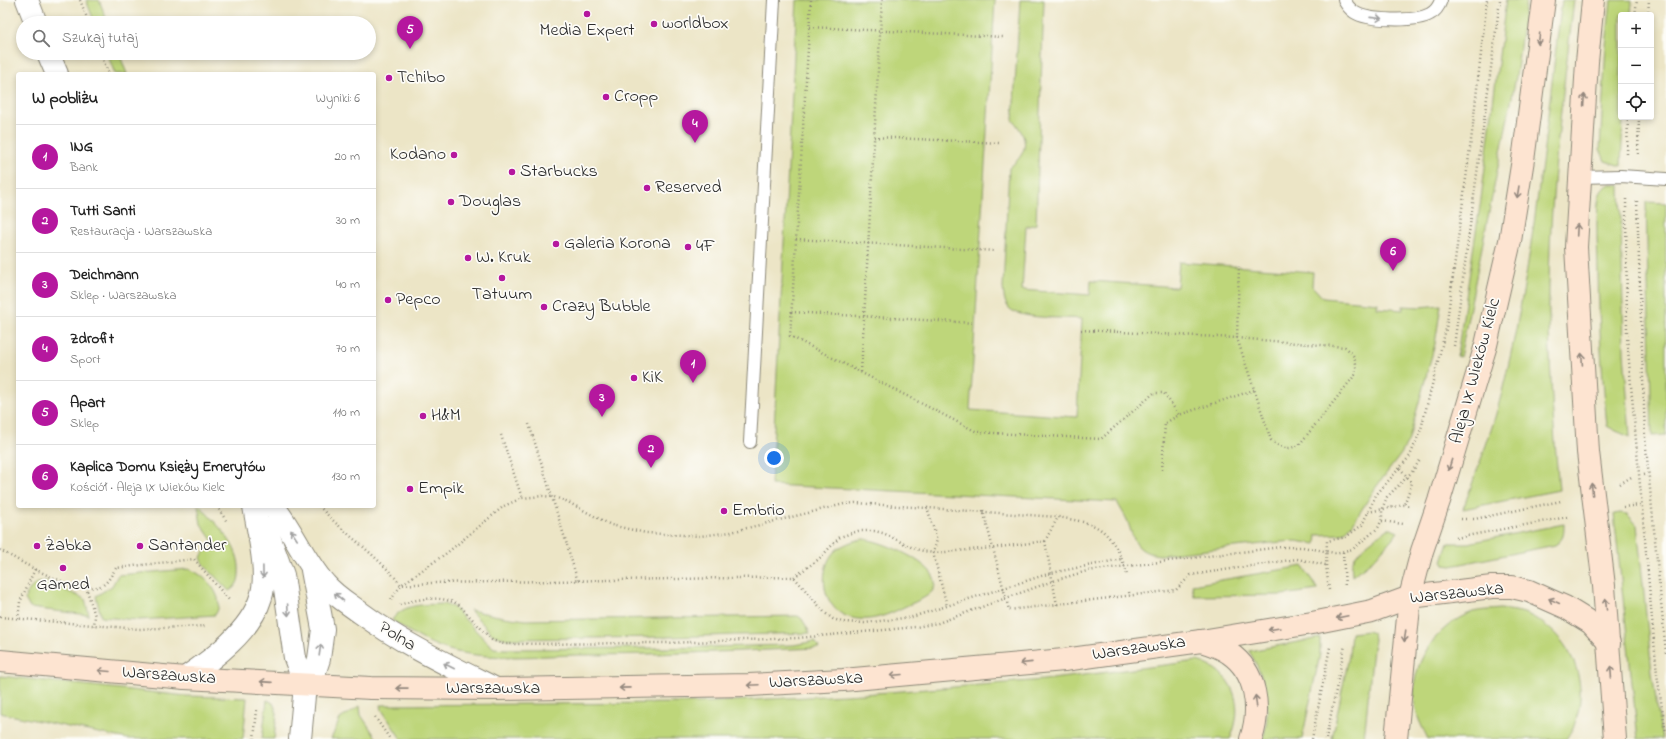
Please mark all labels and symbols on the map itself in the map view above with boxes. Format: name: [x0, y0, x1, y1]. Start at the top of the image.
marker: Media Expert: [582, 9, 592, 19]
place label: worldbox: [662, 11, 729, 37]
one-way arrow: [1369, 14, 1382, 21]
pin: 5: [397, 16, 423, 49]
place label: Media Expert: [539, 18, 635, 44]
marker: worldbox: [649, 19, 659, 29]
one-way arrow: [1535, 32, 1543, 45]
place label: Tchibo: [397, 65, 445, 91]
marker: Tchibo: [384, 73, 394, 83]
place label: Cropp: [614, 84, 659, 110]
marker: Cropp: [601, 92, 611, 102]
one-way arrow: [1581, 94, 1588, 107]
pin: 4: [682, 110, 708, 143]
place label: Kodano: [390, 142, 446, 168]
marker: Kodano: [449, 150, 459, 160]
place label: Starbucks: [520, 159, 598, 185]
marker: Starbucks: [507, 167, 517, 177]
place label: Reserved: [655, 175, 722, 201]
marker: Reserved: [642, 183, 652, 193]
one-way arrow: [1514, 185, 1522, 198]
place label: Douglas: [458, 189, 521, 216]
marker: Douglas: [446, 197, 456, 207]
one-way arrow: [1573, 224, 1580, 237]
place label: Galeria Korona: [564, 231, 671, 257]
place label: 4F: [696, 234, 715, 260]
pin: 6: [1380, 238, 1406, 271]
marker: Galeria Korona: [551, 239, 561, 249]
marker: 4F: [683, 242, 693, 252]
place label: W. Kruk: [476, 245, 531, 271]
marker: W. Kruk: [463, 253, 473, 263]
marker: Tatuum: [497, 273, 507, 283]
place label: Tatuum: [472, 282, 532, 308]
place label: Pepco: [396, 287, 441, 313]
place label: Crazy Bubble: [552, 294, 652, 320]
marker: Pepco: [383, 295, 393, 305]
street label: Aleja IX Wieków Kielc: [1444, 295, 1508, 447]
marker: Crazy Bubble: [539, 302, 549, 312]
pin: 1: [680, 350, 706, 383]
one-way arrow: [1578, 353, 1585, 366]
place label: KiK: [642, 365, 663, 391]
marker: KiK: [629, 373, 639, 383]
pin: 3: [589, 384, 615, 417]
place label: H&M: [431, 403, 461, 429]
marker: H&M: [418, 411, 428, 421]
pin: 2: [638, 435, 664, 468]
your location: [764, 448, 784, 468]
one-way arrow: [1446, 459, 1453, 472]
place label: Empik: [418, 476, 464, 502]
one-way arrow: [1588, 483, 1596, 496]
marker: Empik: [405, 484, 415, 494]
place label: Embrio: [732, 498, 785, 524]
marker: Embrio: [719, 506, 729, 516]
one-way arrow: [290, 530, 298, 541]
place label: Żabka: [45, 533, 92, 559]
place label: Santander: [148, 533, 227, 559]
marker: Żabka: [32, 541, 42, 551]
marker: Santander: [135, 541, 145, 551]
marker: Gamed: [58, 563, 68, 573]
one-way arrow: [259, 565, 267, 578]
place label: Gamed: [36, 572, 90, 598]
street label: Warszawska: [1409, 576, 1505, 612]
one-way arrow: [334, 592, 345, 601]
one-way arrow: [1548, 597, 1560, 604]
one-way arrow: [1602, 598, 1609, 611]
one-way arrow: [284, 603, 291, 616]
one-way arrow: [1336, 614, 1349, 622]
street label: Polna: [373, 615, 421, 659]
one-way arrow: [1268, 625, 1281, 633]
one-way arrow: [1401, 629, 1409, 642]
street label: Warszawska: [1091, 630, 1187, 668]
one-way arrow: [316, 643, 324, 656]
street label: Warszawska: [121, 660, 217, 692]
one-way arrow: [1020, 660, 1033, 667]
one-way arrow: [443, 662, 455, 669]
street label: Warszawska: [768, 666, 864, 696]
one-way arrow: [1607, 666, 1614, 679]
one-way arrow: [98, 667, 111, 675]
one-way arrow: [890, 672, 903, 679]
street label: Warszawska: [446, 676, 540, 702]
one-way arrow: [260, 679, 273, 686]
one-way arrow: [746, 681, 759, 688]
one-way arrow: [396, 684, 409, 692]
one-way arrow: [619, 684, 632, 692]
one-way arrow: [1252, 695, 1260, 708]

